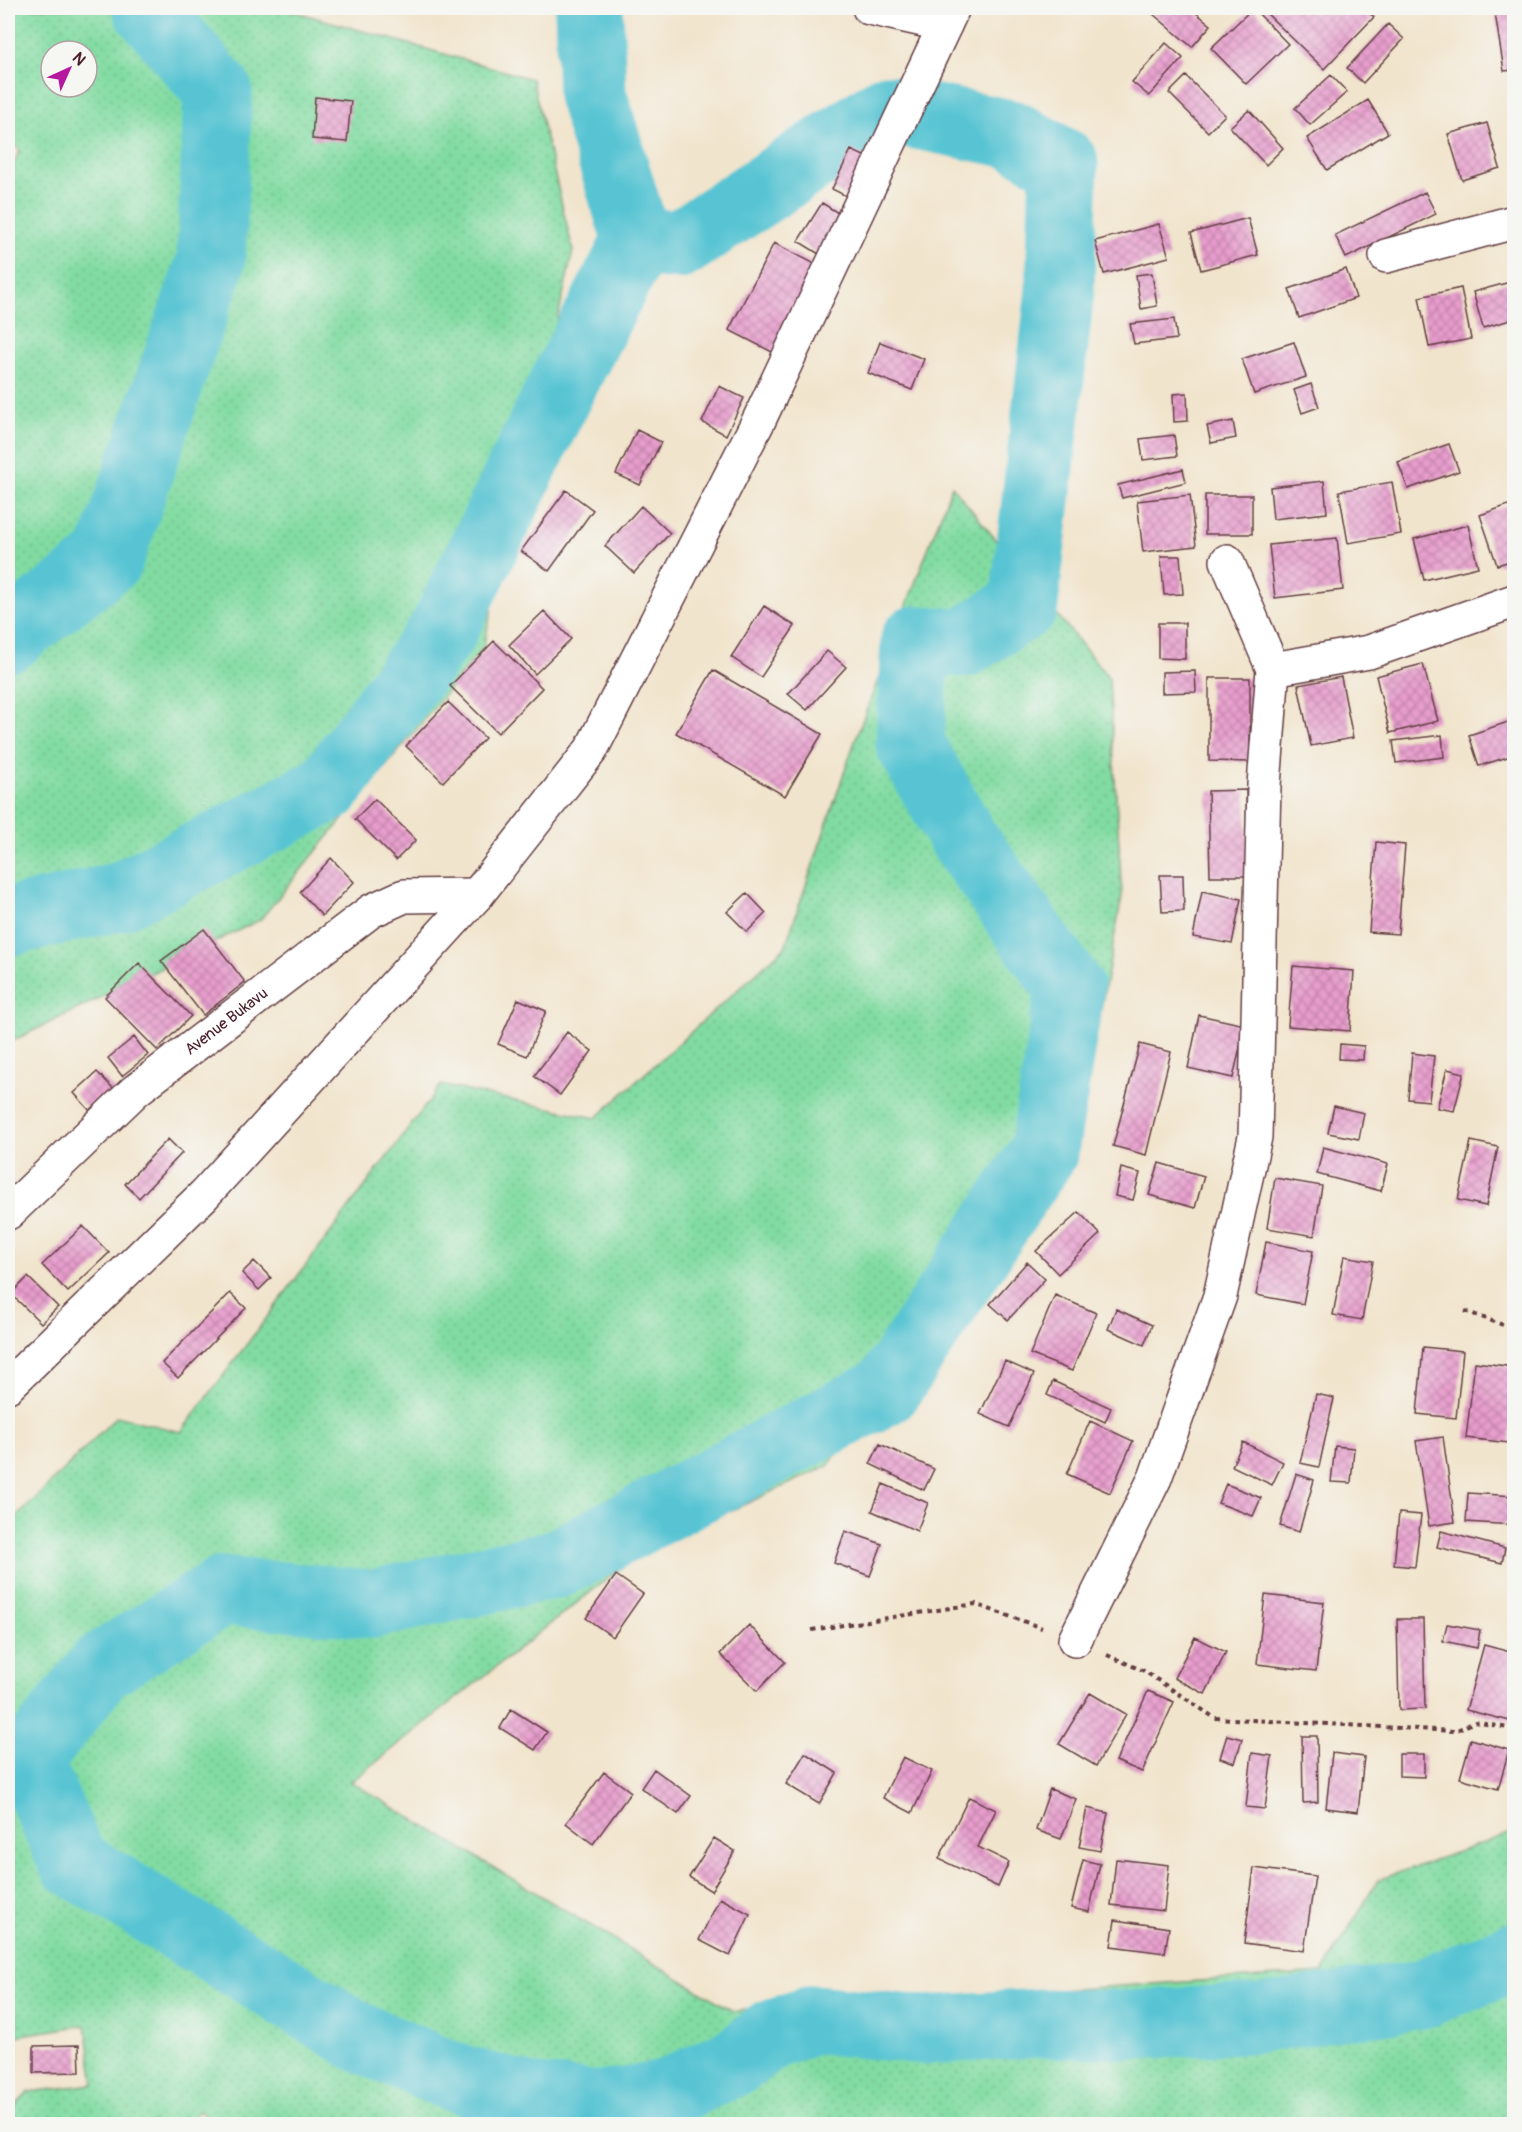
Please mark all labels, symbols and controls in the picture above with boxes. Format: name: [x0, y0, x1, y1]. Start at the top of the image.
north arrow: [39, 39, 99, 99]
text: N: [68, 48, 90, 70]
street label: Avenue Bukavu: [181, 983, 272, 1059]

